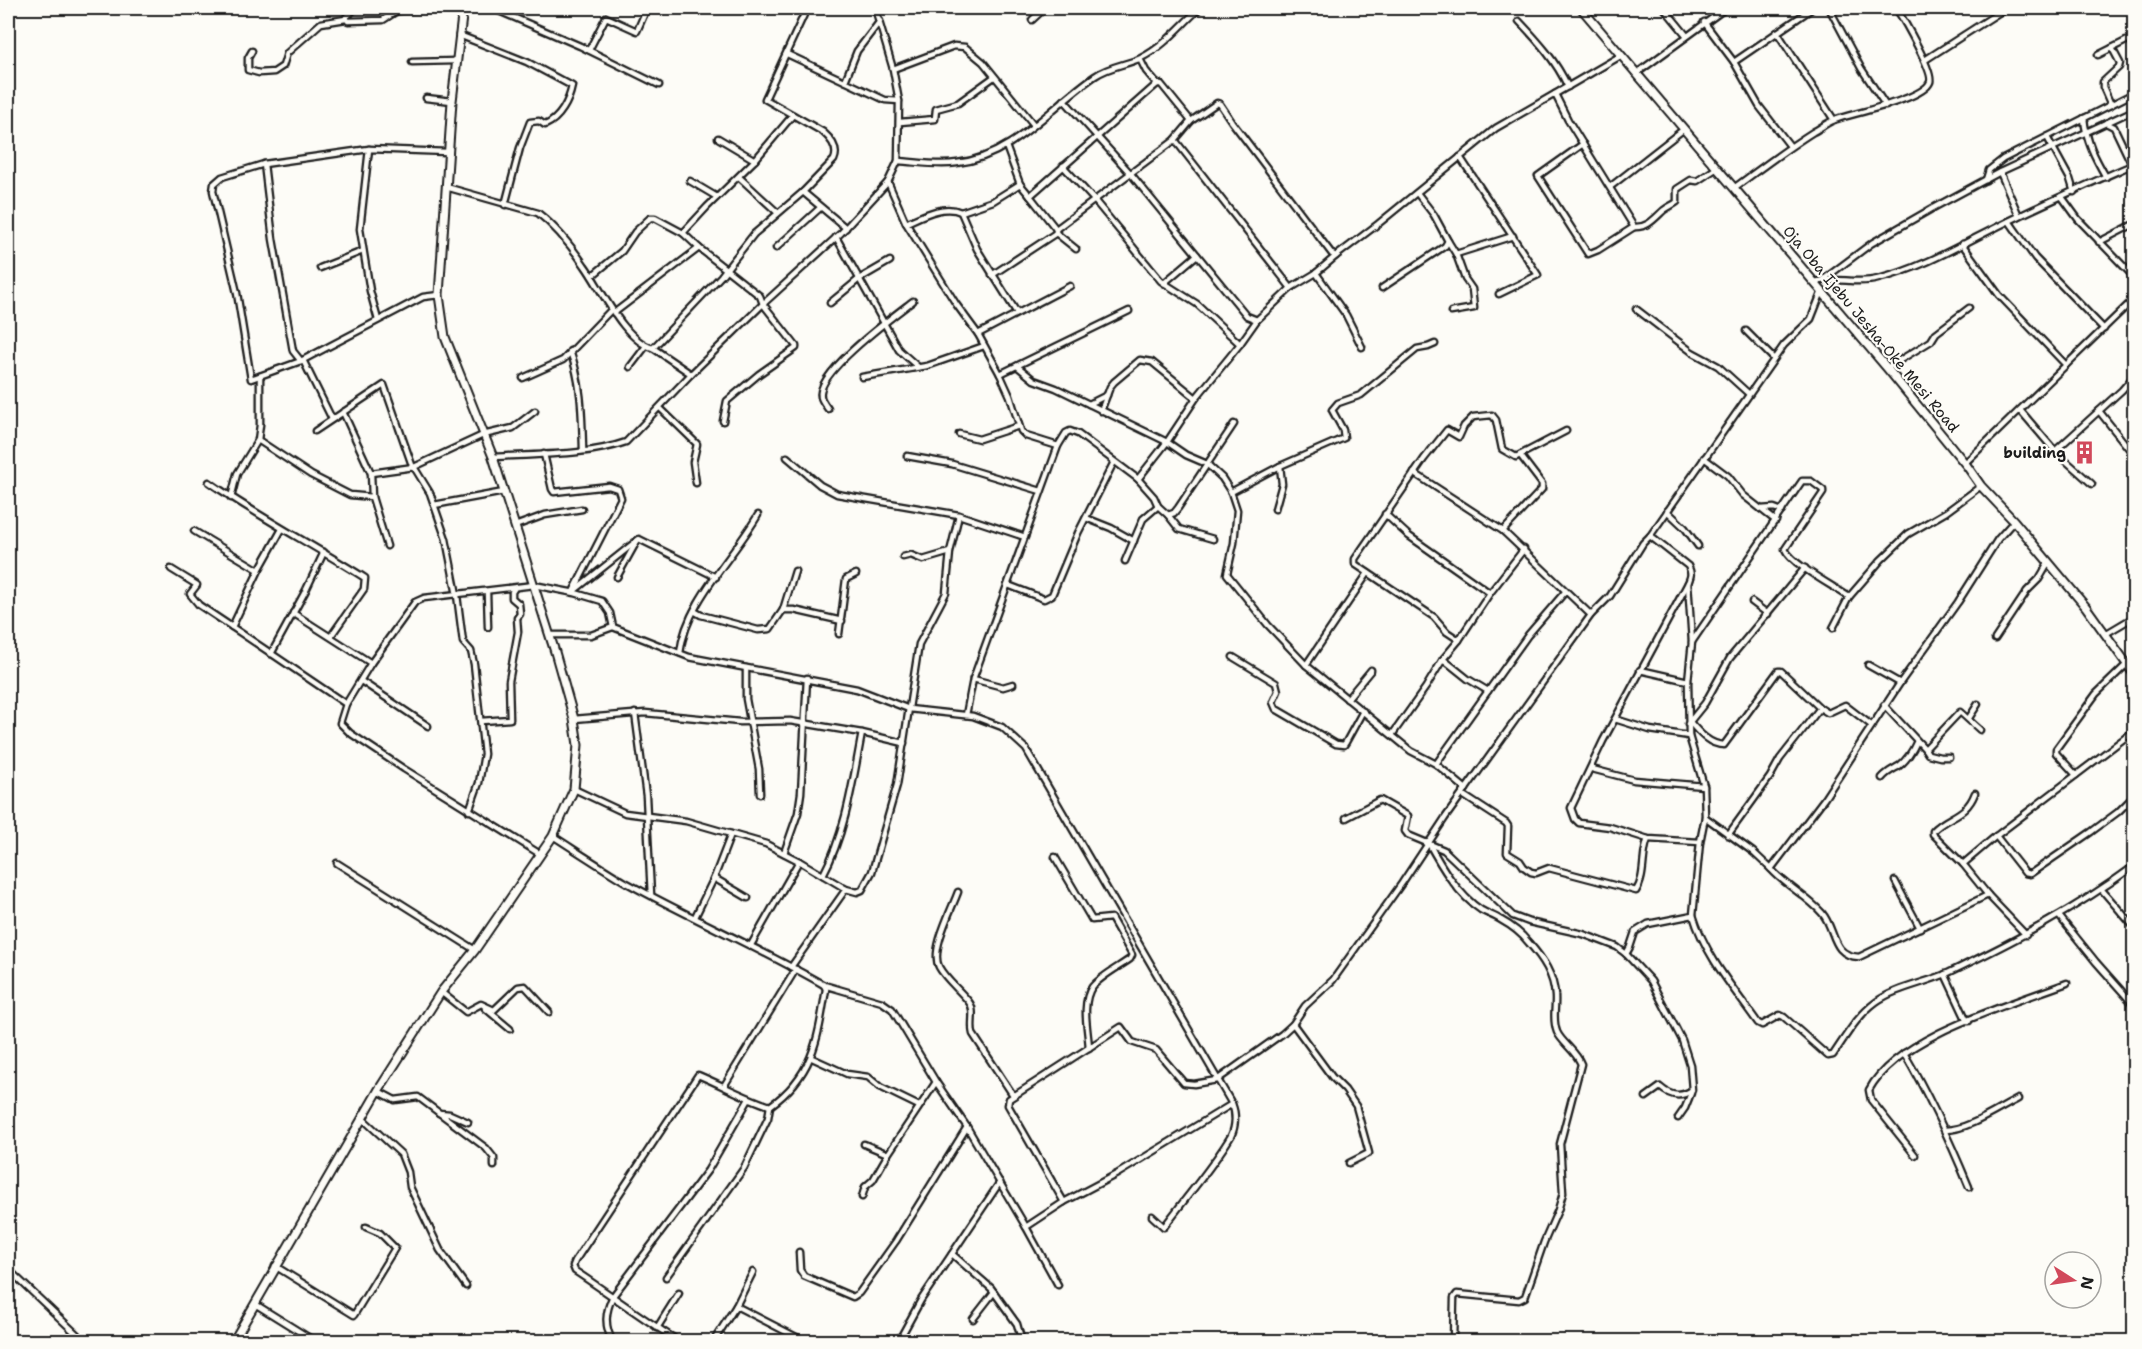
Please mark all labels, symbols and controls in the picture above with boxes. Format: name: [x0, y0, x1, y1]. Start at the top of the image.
street label: Oja Oba Ijebu Jesha-Oke Mesi Road: [1778, 221, 1964, 437]
building icon: building: [2071, 440, 2097, 466]
place label: building: [2003, 443, 2066, 463]
north arrow: [2043, 1250, 2103, 1310]
text: N: [2076, 1275, 2099, 1291]

